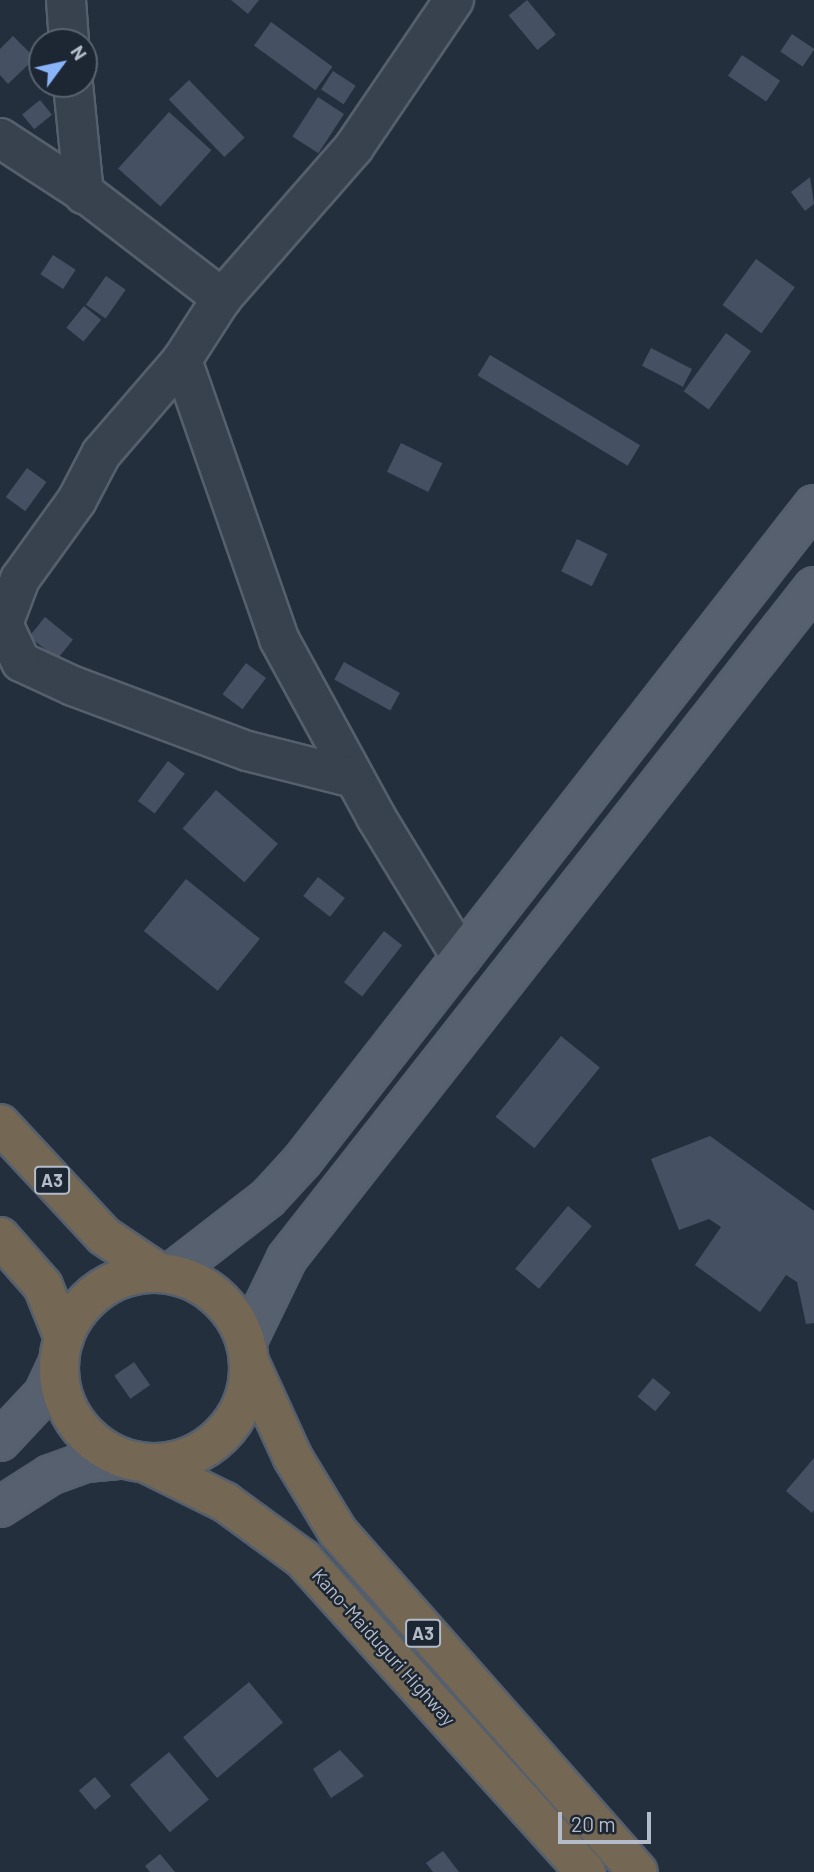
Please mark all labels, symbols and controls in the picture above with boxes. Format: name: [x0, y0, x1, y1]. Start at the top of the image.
north arrow: [28, 28, 98, 98]
text: N: [66, 41, 92, 64]
road number: A3: [33, 1166, 71, 1195]
street label: Kano-Maiduguri Highway: [308, 1564, 460, 1730]
road number: A3: [404, 1618, 442, 1648]
scale bar: [562, 1798, 655, 1842]
text: 20 m: [571, 1811, 616, 1836]

